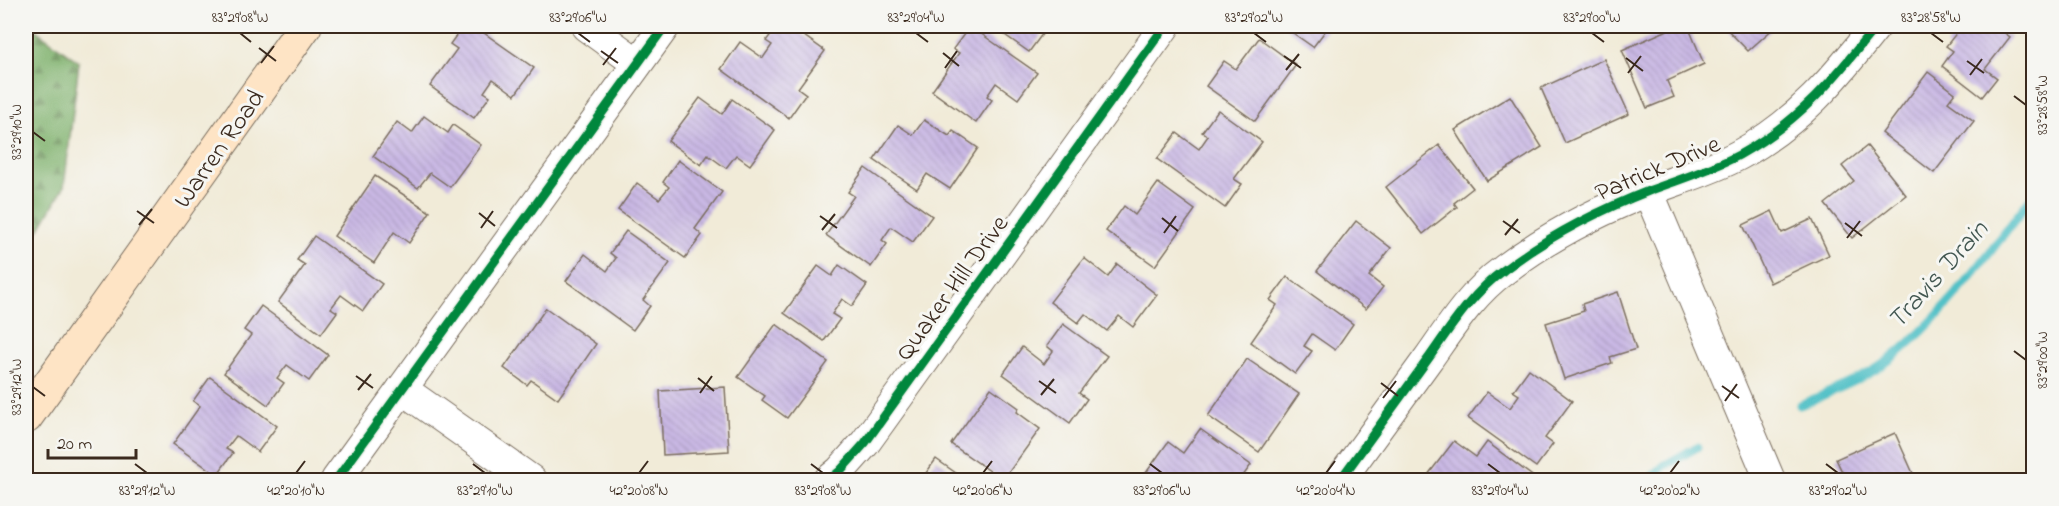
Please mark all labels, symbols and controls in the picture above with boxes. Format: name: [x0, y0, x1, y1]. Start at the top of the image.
text: 83°29'08"W: [212, 7, 268, 29]
text: 83°29'06"W: [549, 7, 607, 29]
text: 83°29'04"W: [887, 7, 945, 29]
text: 83°29'02"W: [1225, 7, 1283, 29]
text: 83°29'00"W: [1563, 7, 1621, 29]
text: 83°28'58"W: [1901, 7, 1961, 29]
text: 83°28'58"W: [2032, 75, 2054, 135]
street label: Warren Road: [165, 82, 276, 217]
text: 83°29'10"W: [6, 104, 28, 160]
street label: Patrick Drive: [1590, 126, 1727, 213]
street label: Quaker Hill Drive: [887, 208, 1020, 370]
water label: Travis Drain: [1879, 212, 1999, 339]
text: 83°29'00"W: [2032, 331, 2054, 389]
text: 83°29'12"W: [6, 359, 28, 415]
scale bar: [48, 422, 136, 460]
text: 20 m: [57, 432, 92, 458]
text: 83°29'12"W: [119, 480, 175, 502]
text: 42°20'10"N: [267, 480, 325, 502]
text: 83°29'10"W: [457, 480, 513, 502]
text: 42°20'08"N: [610, 480, 668, 502]
text: 83°29'08"W: [795, 480, 851, 502]
text: 42°20'06"N: [953, 480, 1013, 502]
text: 83°29'06"W: [1133, 480, 1191, 502]
text: 42°20'04"N: [1296, 480, 1356, 502]
text: 83°29'04"W: [1471, 480, 1529, 502]
text: 42°20'02"N: [1640, 480, 1700, 502]
text: 83°29'02"W: [1809, 480, 1867, 502]

